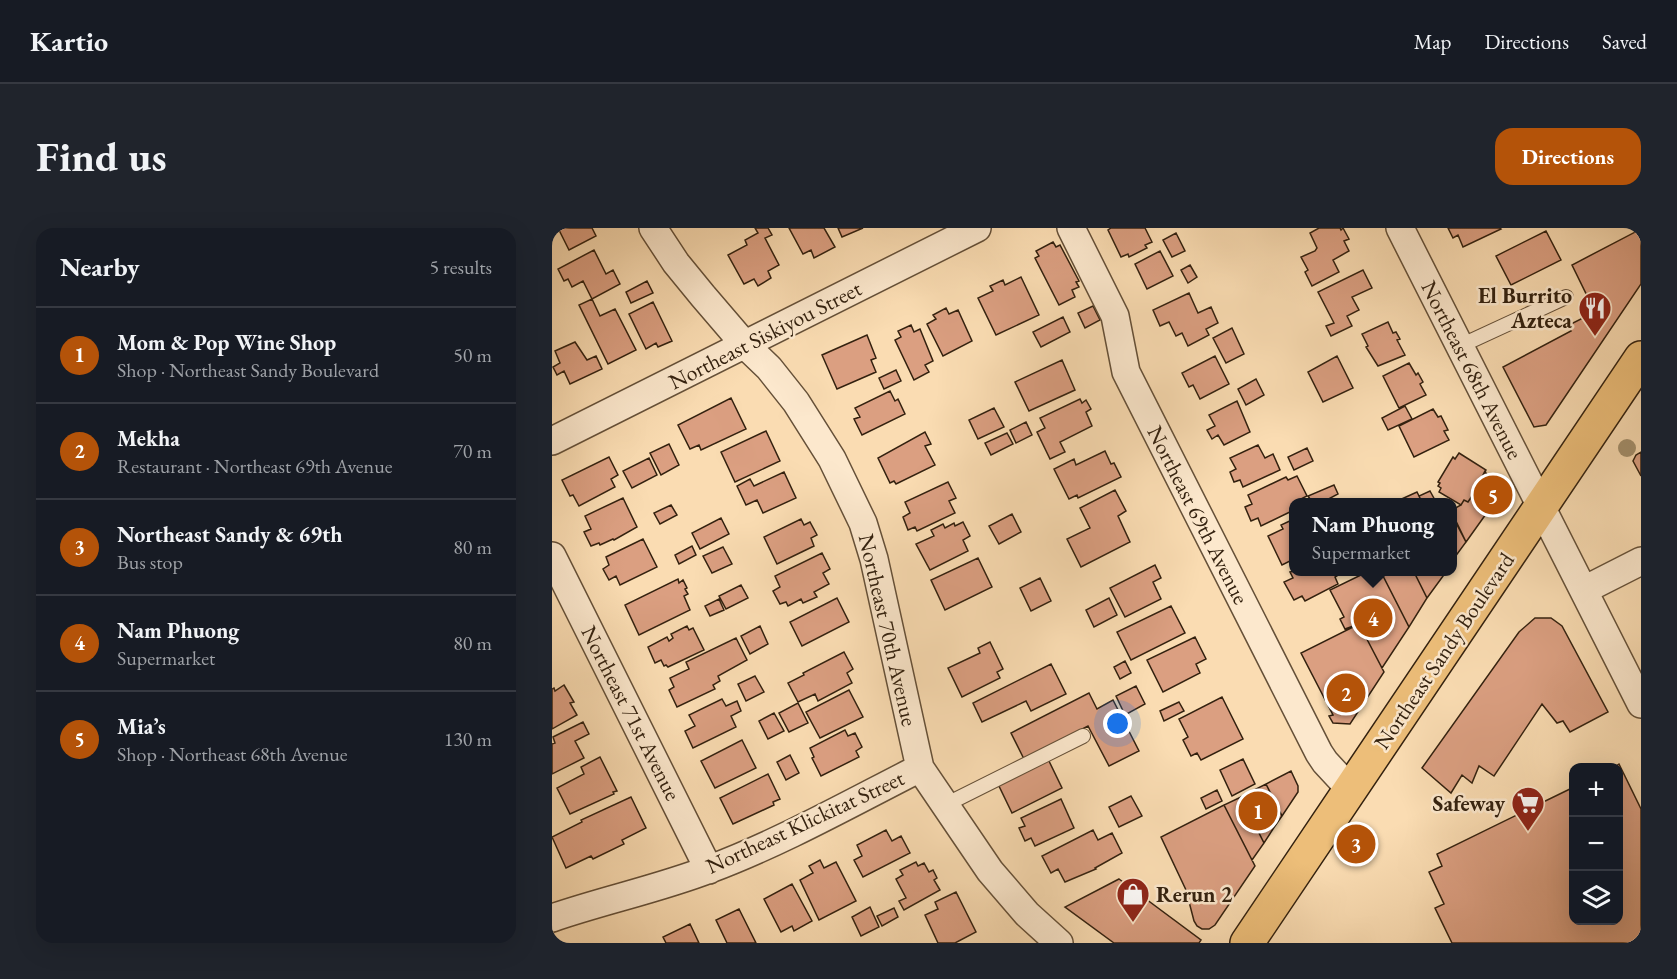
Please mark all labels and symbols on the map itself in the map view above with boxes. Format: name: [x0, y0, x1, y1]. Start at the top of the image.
street label: Northeast Siskiyou Street: [664, 274, 866, 396]
street label: Northeast 68th Avenue: [1414, 276, 1530, 465]
place label: El Burrito Azteca: [1478, 281, 1572, 335]
restaurant icon: El Burrito Azteca: [1577, 290, 1613, 337]
street label: Northeast 69th Avenue: [1140, 421, 1256, 610]
pin: 5: [1474, 472, 1512, 518]
street label: Northeast 70th Avenue: [852, 531, 924, 729]
street label: Northeast Sandy Boulevard: [1367, 546, 1521, 755]
pin: 4: [1354, 596, 1392, 640]
street label: Northeast 71st Avenue: [574, 621, 688, 806]
pin: 2: [1326, 670, 1366, 716]
your location: [1103, 709, 1132, 738]
street label: Northeast Klickitat Street: [701, 763, 909, 881]
supermarket icon: Safeway: [1510, 785, 1546, 832]
pin: 1: [1238, 788, 1278, 834]
place label: Safeway: [1433, 789, 1505, 818]
pin: 3: [1336, 822, 1376, 866]
shop icon: Rerun 2: [1115, 876, 1151, 923]
place label: Rerun 2: [1156, 880, 1233, 909]

